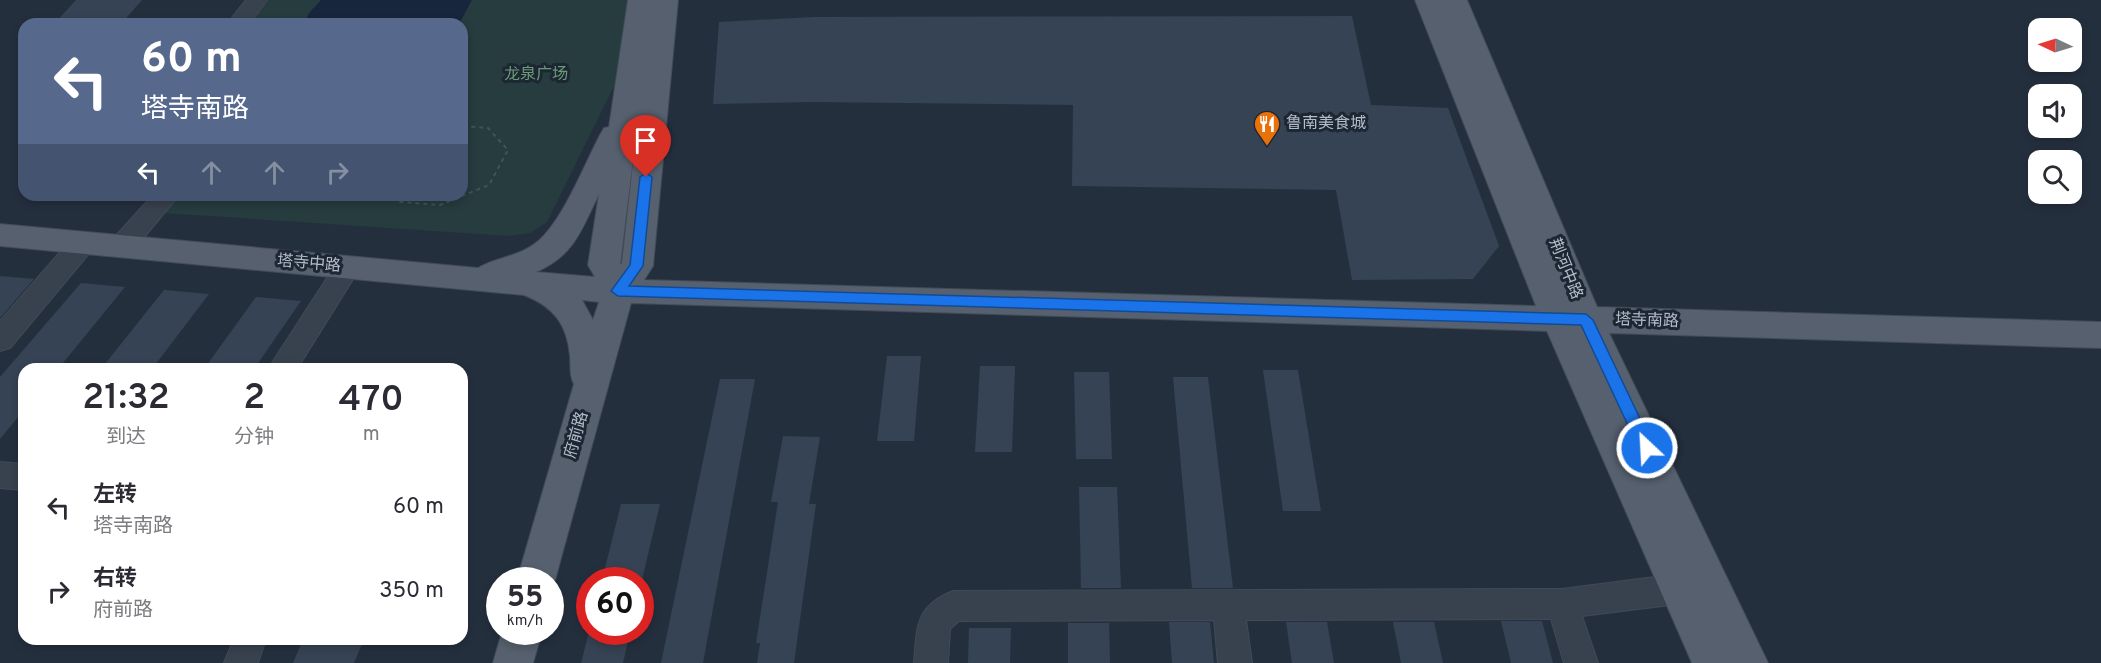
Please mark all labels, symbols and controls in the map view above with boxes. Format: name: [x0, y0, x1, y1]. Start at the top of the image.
north arrow: [2028, 18, 2082, 72]
map controls: [2028, 18, 2082, 204]
text: 60 m: [141, 34, 242, 87]
icon: left: [42, 42, 120, 120]
park label: 龙泉广场: [504, 65, 568, 85]
button: sound: [2028, 84, 2082, 138]
text: 塔寺南路: [141, 93, 249, 127]
restaurant icon: 鲁南美食城: [1252, 109, 1282, 147]
place label: 鲁南美食城: [1286, 113, 1366, 134]
pin: [620, 115, 671, 177]
icon: arrive: [629, 124, 662, 157]
button: search: [2028, 150, 2082, 204]
icon: left: [132, 156, 165, 189]
icon: ahead: [195, 156, 228, 189]
icon: ahead: [258, 156, 291, 189]
icon: right: [321, 156, 354, 189]
street label: 荆河中路: [1544, 236, 1586, 302]
street label: 塔寺中路: [276, 251, 342, 277]
street label: 塔寺南路: [1615, 310, 1679, 332]
text: 21:32: [82, 376, 170, 422]
text: 2: [243, 376, 265, 422]
text: 470: [339, 378, 404, 424]
street label: 府前路: [561, 409, 593, 461]
position arrow: [1615, 416, 1679, 480]
text: m: [363, 422, 380, 448]
text: 到达: [106, 425, 146, 451]
text: 分钟: [234, 425, 274, 451]
text: 左转: [93, 482, 137, 509]
icon: left: [42, 491, 75, 524]
text: 60 m: [393, 494, 444, 521]
text: 塔寺南路: [93, 514, 173, 540]
text: 右转: [93, 566, 137, 593]
speed limit sign: 60: [576, 567, 654, 645]
icon: right: [42, 575, 75, 608]
text: 350 m: [379, 578, 444, 605]
text: 55: [507, 580, 543, 617]
text: 府前路: [93, 598, 153, 624]
text: km/h: [507, 612, 543, 631]

